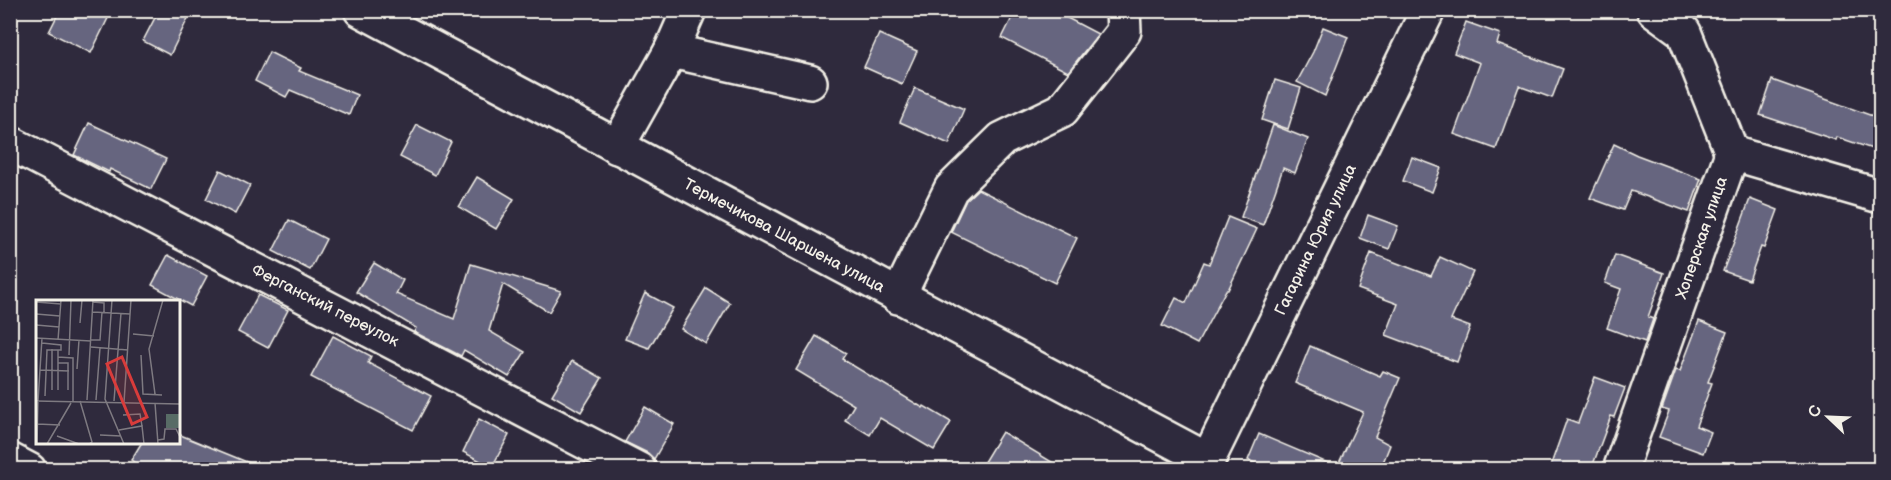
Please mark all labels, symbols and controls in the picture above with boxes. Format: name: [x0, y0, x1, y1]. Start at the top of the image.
street label: Гагарина Юрия улица: [1271, 161, 1361, 319]
street label: Хоперская улица: [1672, 174, 1732, 302]
street label: Термечикова Шаршена улица: [680, 175, 888, 297]
street label: Ферганский переулок: [248, 261, 402, 352]
inset map: [36, 300, 180, 444]
north arrow: [1798, 387, 1858, 447]
text: С: [1805, 403, 1826, 421]

